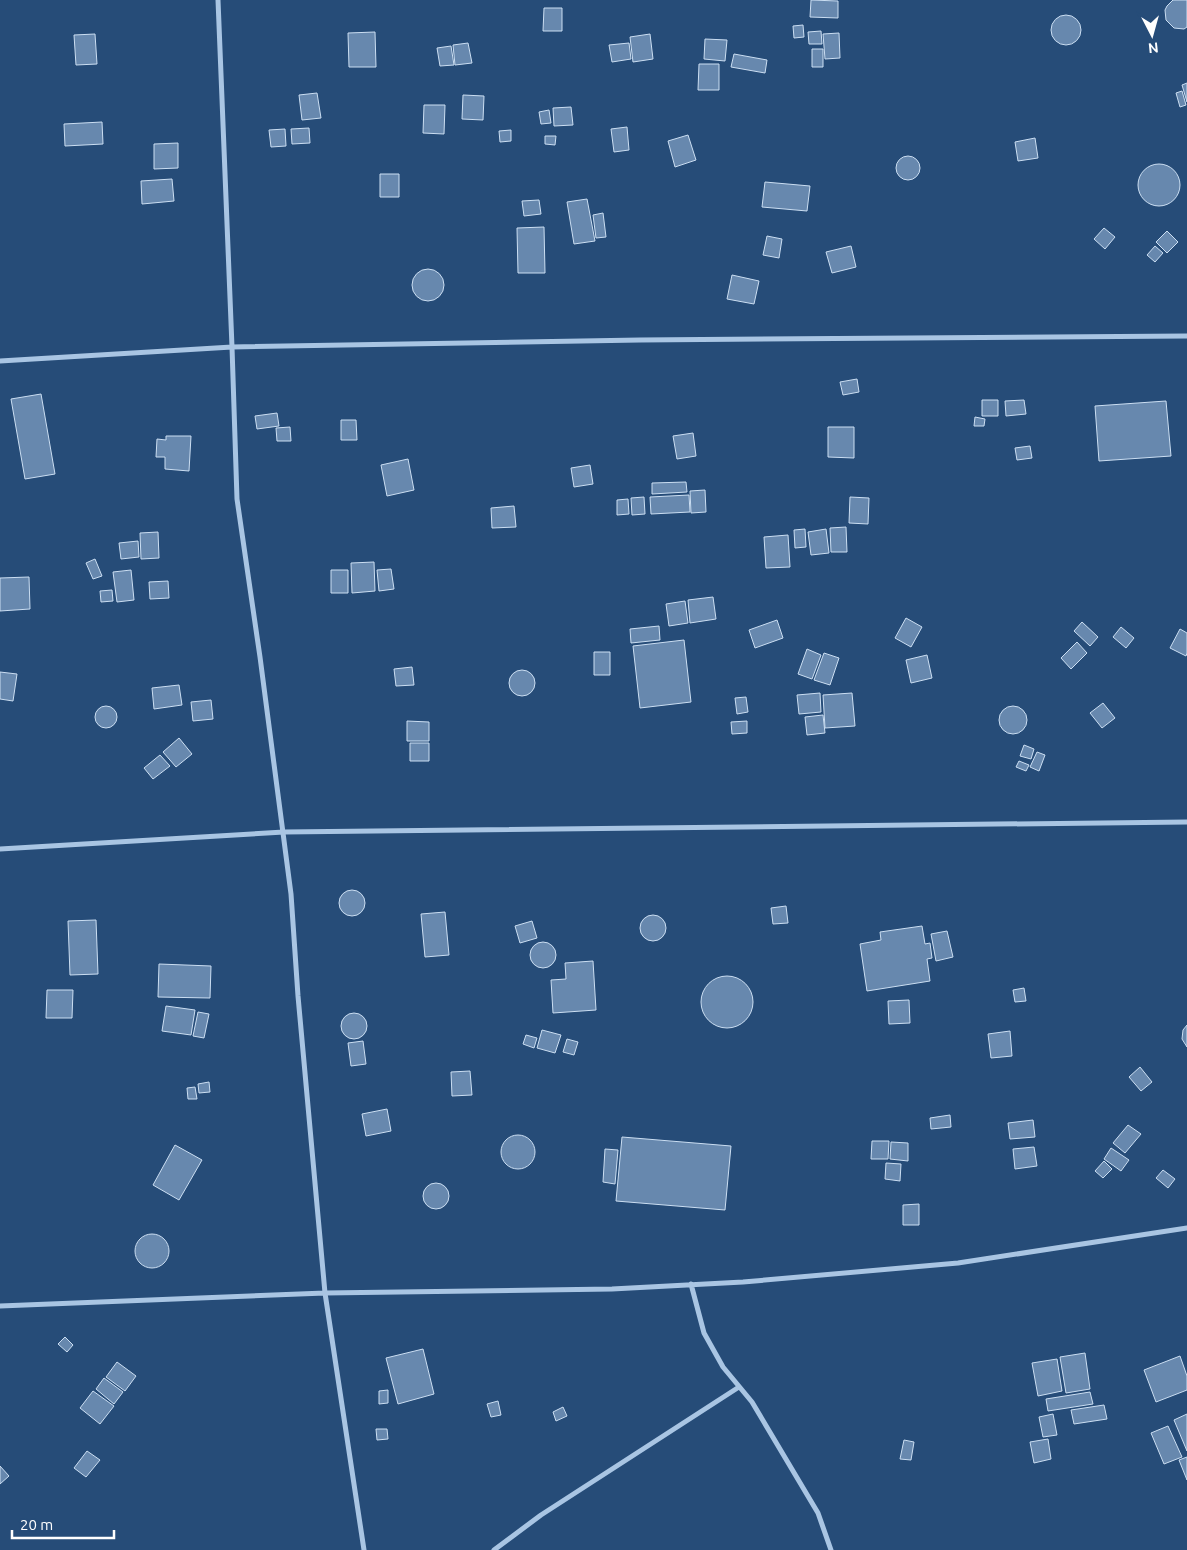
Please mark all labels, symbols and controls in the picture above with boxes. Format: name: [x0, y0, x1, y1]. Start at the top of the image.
north arrow: [1127, 10, 1177, 60]
text: N: [1147, 39, 1159, 56]
scale bar: [12, 1508, 115, 1540]
text: 20 m: [20, 1516, 53, 1533]

